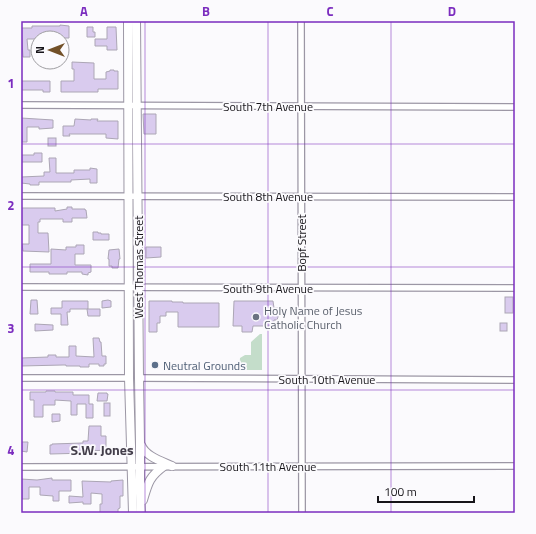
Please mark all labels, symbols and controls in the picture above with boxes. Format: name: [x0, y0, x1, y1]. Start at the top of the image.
text: A: [80, 1, 88, 21]
text: B: [202, 1, 210, 21]
text: C: [326, 1, 334, 21]
text: D: [448, 1, 456, 21]
north arrow: [30, 30, 70, 70]
text: N: [32, 46, 48, 54]
text: 1: [7, 73, 15, 93]
street label: South 7th Avenue: [223, 97, 313, 116]
street label: South 8th Avenue: [223, 187, 313, 206]
text: 2: [7, 195, 15, 215]
street label: Bopf Street: [292, 213, 311, 272]
street label: West Thomas Street: [129, 215, 148, 319]
street label: South 9th Avenue: [223, 279, 313, 298]
place label: Holy Name of Jesus Catholic Church: [264, 301, 363, 334]
marker: Holy Name of Jesus Catholic Church: [251, 312, 261, 322]
text: 3: [7, 318, 15, 338]
place label: Neutral Grounds: [163, 356, 246, 375]
marker: Neutral Grounds: [150, 360, 160, 370]
street label: South 10th Avenue: [279, 370, 375, 389]
district label: S.W. Jones: [70, 439, 134, 460]
text: 4: [7, 440, 15, 460]
street label: South 11th Avenue: [220, 457, 316, 476]
scale bar: [378, 478, 474, 504]
text: 100 m: [384, 482, 417, 501]

